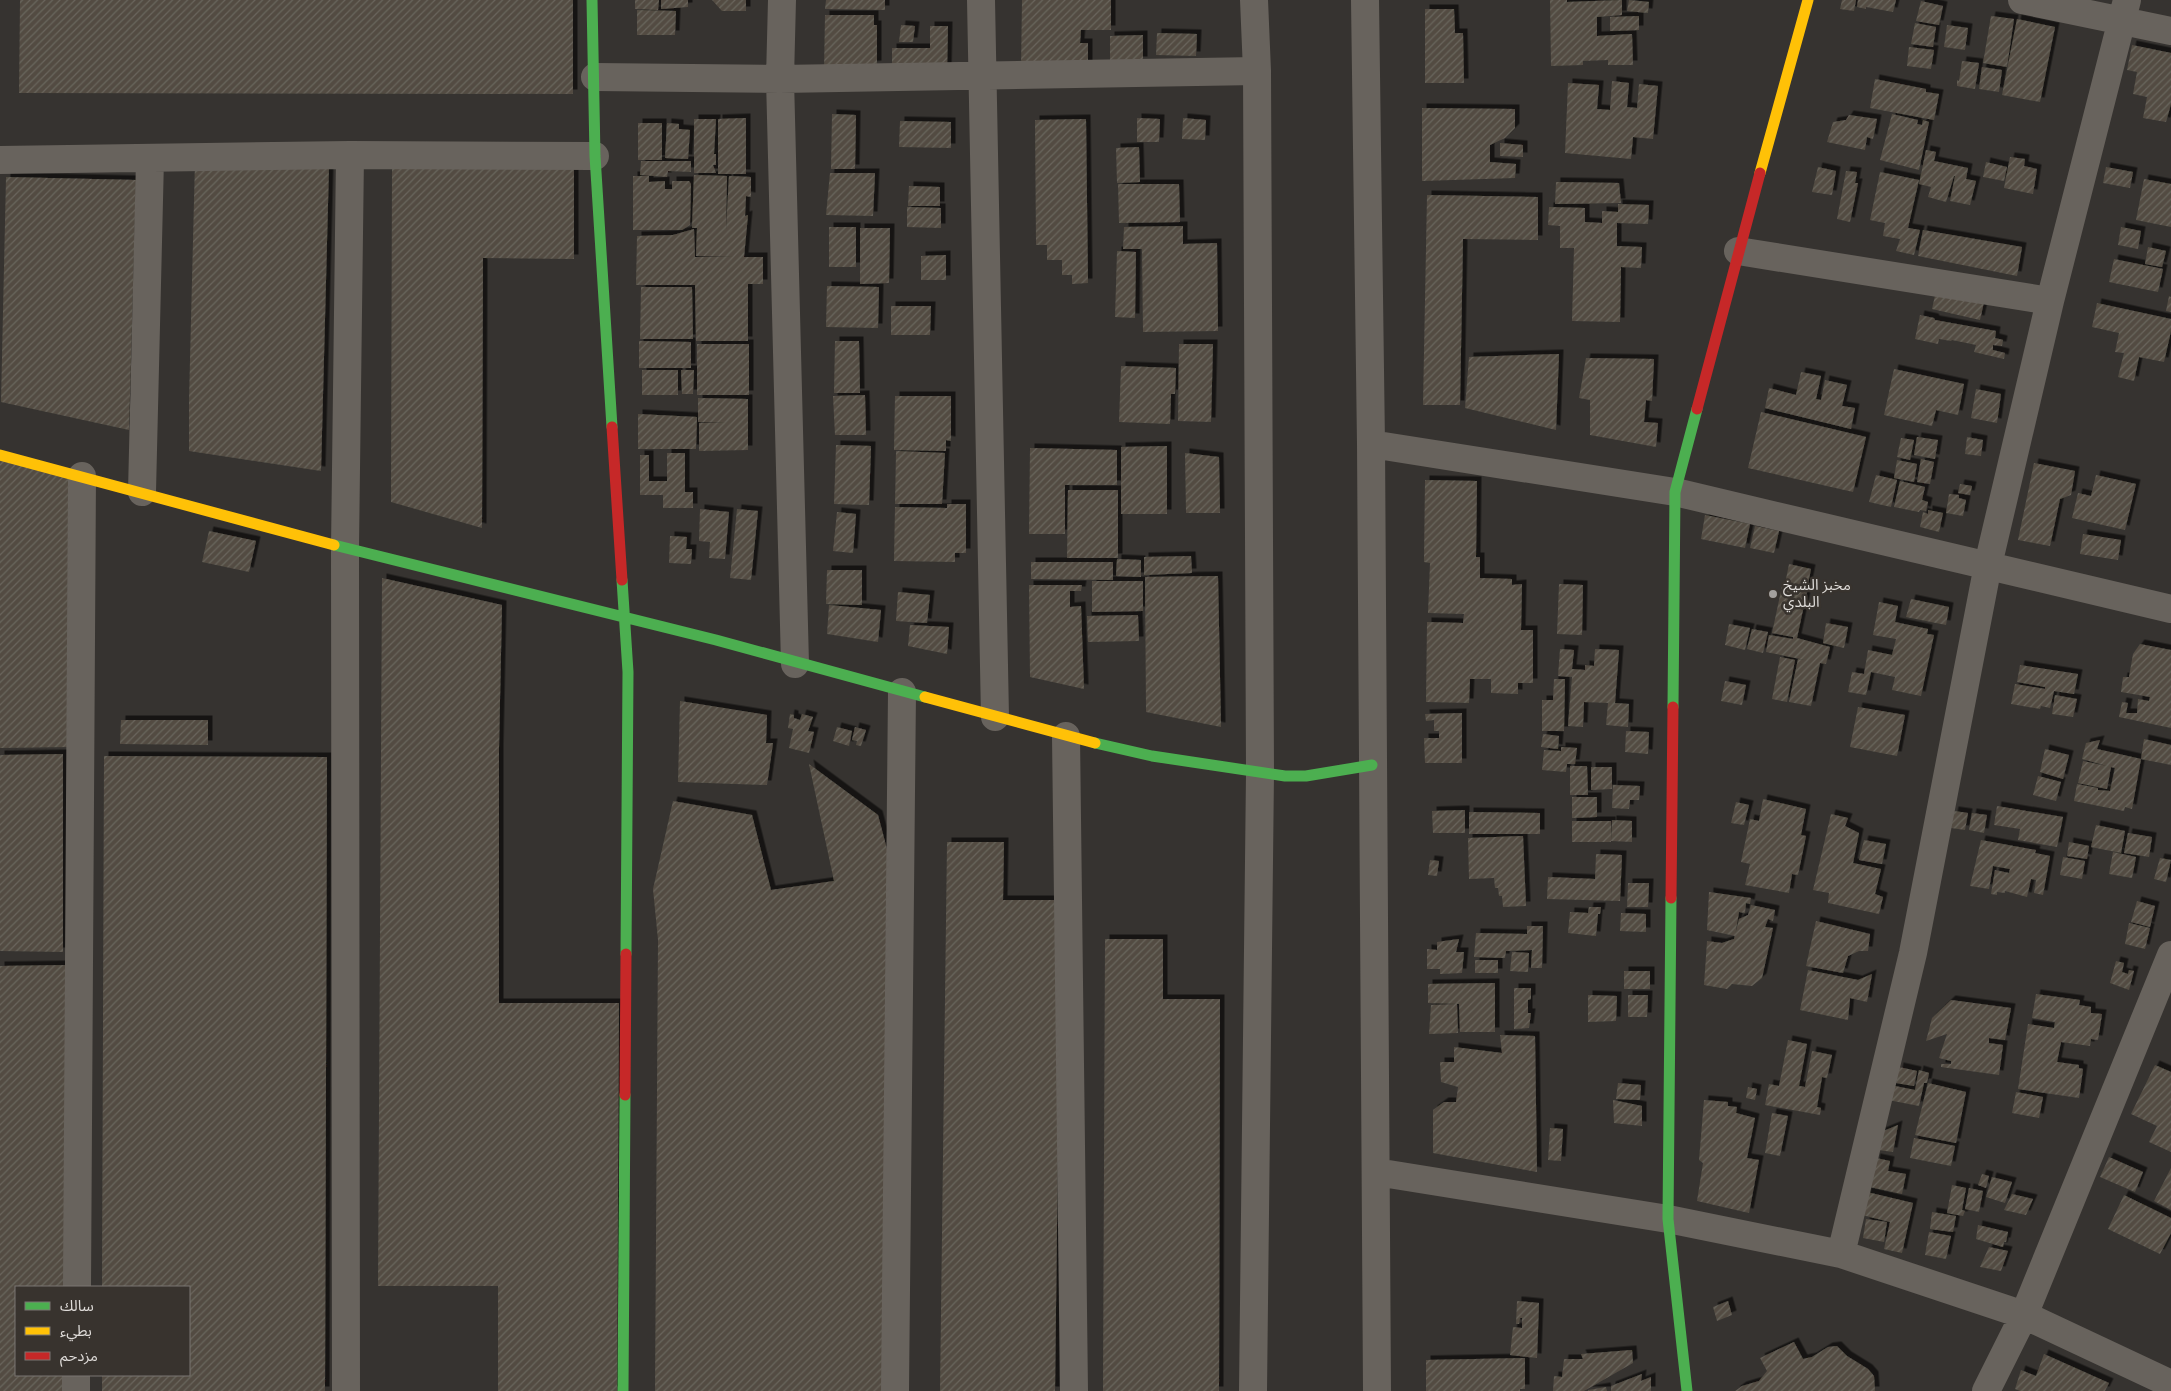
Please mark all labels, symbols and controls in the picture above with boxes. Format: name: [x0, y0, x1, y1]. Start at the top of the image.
place label: مخبز الشيخ البلدي: [1783, 574, 1851, 613]
marker: مخبز الشيخ البلدي: [1767, 588, 1779, 600]
legend: [15, 1286, 190, 1376]
text: سالك: [60, 1295, 94, 1315]
text: بطيء: [60, 1320, 92, 1342]
text: مزدحم: [60, 1345, 98, 1367]

